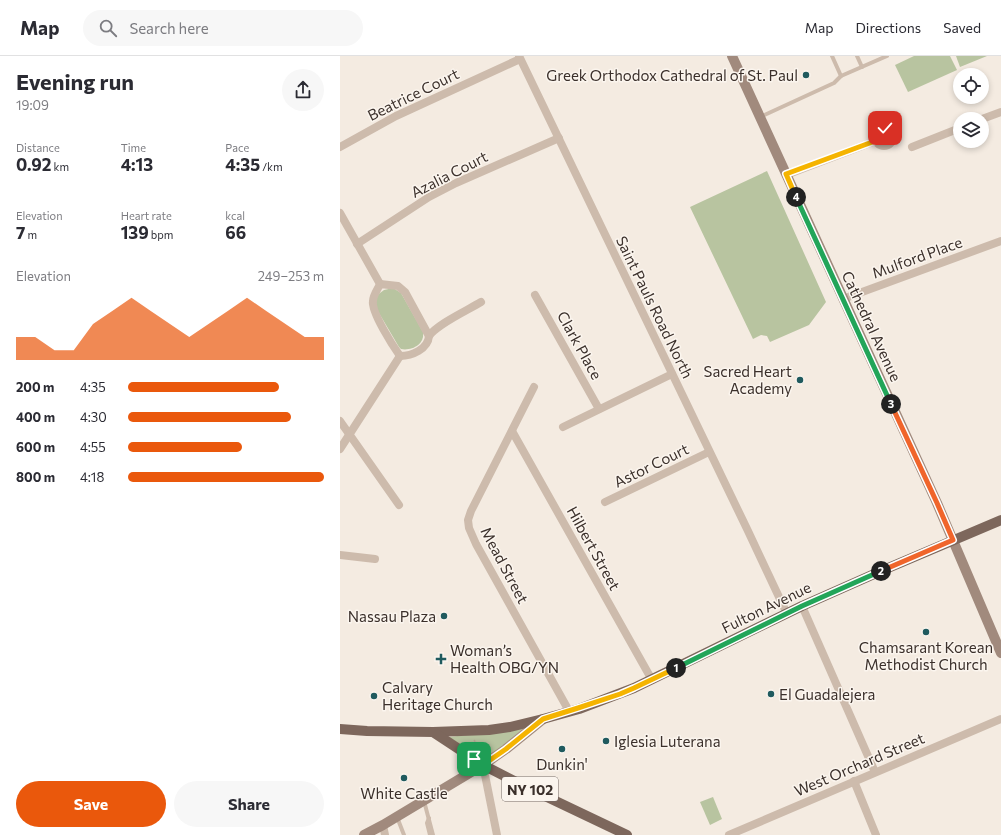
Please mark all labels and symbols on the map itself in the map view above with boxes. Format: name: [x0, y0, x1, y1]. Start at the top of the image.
street label: Beatrice Court: [364, 64, 462, 124]
place label: Greek Orthodox Cathedral of St. Paul: [546, 66, 798, 84]
marker: Greek Orthodox Cathedral of St. Paul: [801, 70, 811, 80]
pin: [868, 111, 902, 145]
street label: Azalia Court: [408, 147, 490, 201]
pin: 4: [786, 187, 806, 207]
street label: Mulford Place: [869, 232, 965, 282]
street label: Saint Pauls Road North: [613, 233, 697, 381]
street label: Cathedral Avenue: [839, 268, 906, 384]
street label: Clark Place: [554, 308, 606, 382]
place label: Sacred Heart Academy: [704, 362, 792, 397]
marker: Sacred Heart Academy: [795, 375, 805, 385]
pin: 3: [881, 394, 901, 414]
street label: Astor Court: [611, 439, 691, 491]
street label: Hilbert Street: [564, 503, 624, 593]
street label: Mead Street: [477, 524, 533, 606]
pin: 2: [871, 561, 891, 581]
street label: Fulton Avenue: [718, 578, 814, 636]
place label: Nassau Plaza: [348, 607, 436, 625]
marker: Nassau Plaza: [439, 611, 449, 621]
marker: Chamsarant Korean Methodist Church: [921, 627, 931, 637]
place label: Chamsarant Korean Methodist Church: [859, 638, 993, 673]
place label: Woman’s Health OBG/YN: [450, 641, 559, 676]
marker: Woman’s Health OBG/YN: [435, 653, 447, 665]
pin: 1: [666, 658, 686, 678]
place label: Calvary Heritage Church: [382, 678, 493, 713]
place label: El Guadalejera: [779, 685, 875, 703]
marker: El Guadalejera: [766, 689, 776, 699]
marker: Calvary Heritage Church: [369, 691, 379, 701]
street label: West Orchard Street: [791, 728, 927, 800]
place label: Iglesia Luterana: [614, 732, 721, 750]
marker: Iglesia Luterana: [601, 736, 611, 746]
pin: [457, 742, 491, 776]
marker: Dunkin': [557, 744, 567, 754]
place label: Dunkin': [536, 755, 588, 773]
marker: White Castle: [399, 773, 409, 783]
road number: NY 102: [502, 777, 558, 801]
place label: White Castle: [360, 784, 448, 802]

